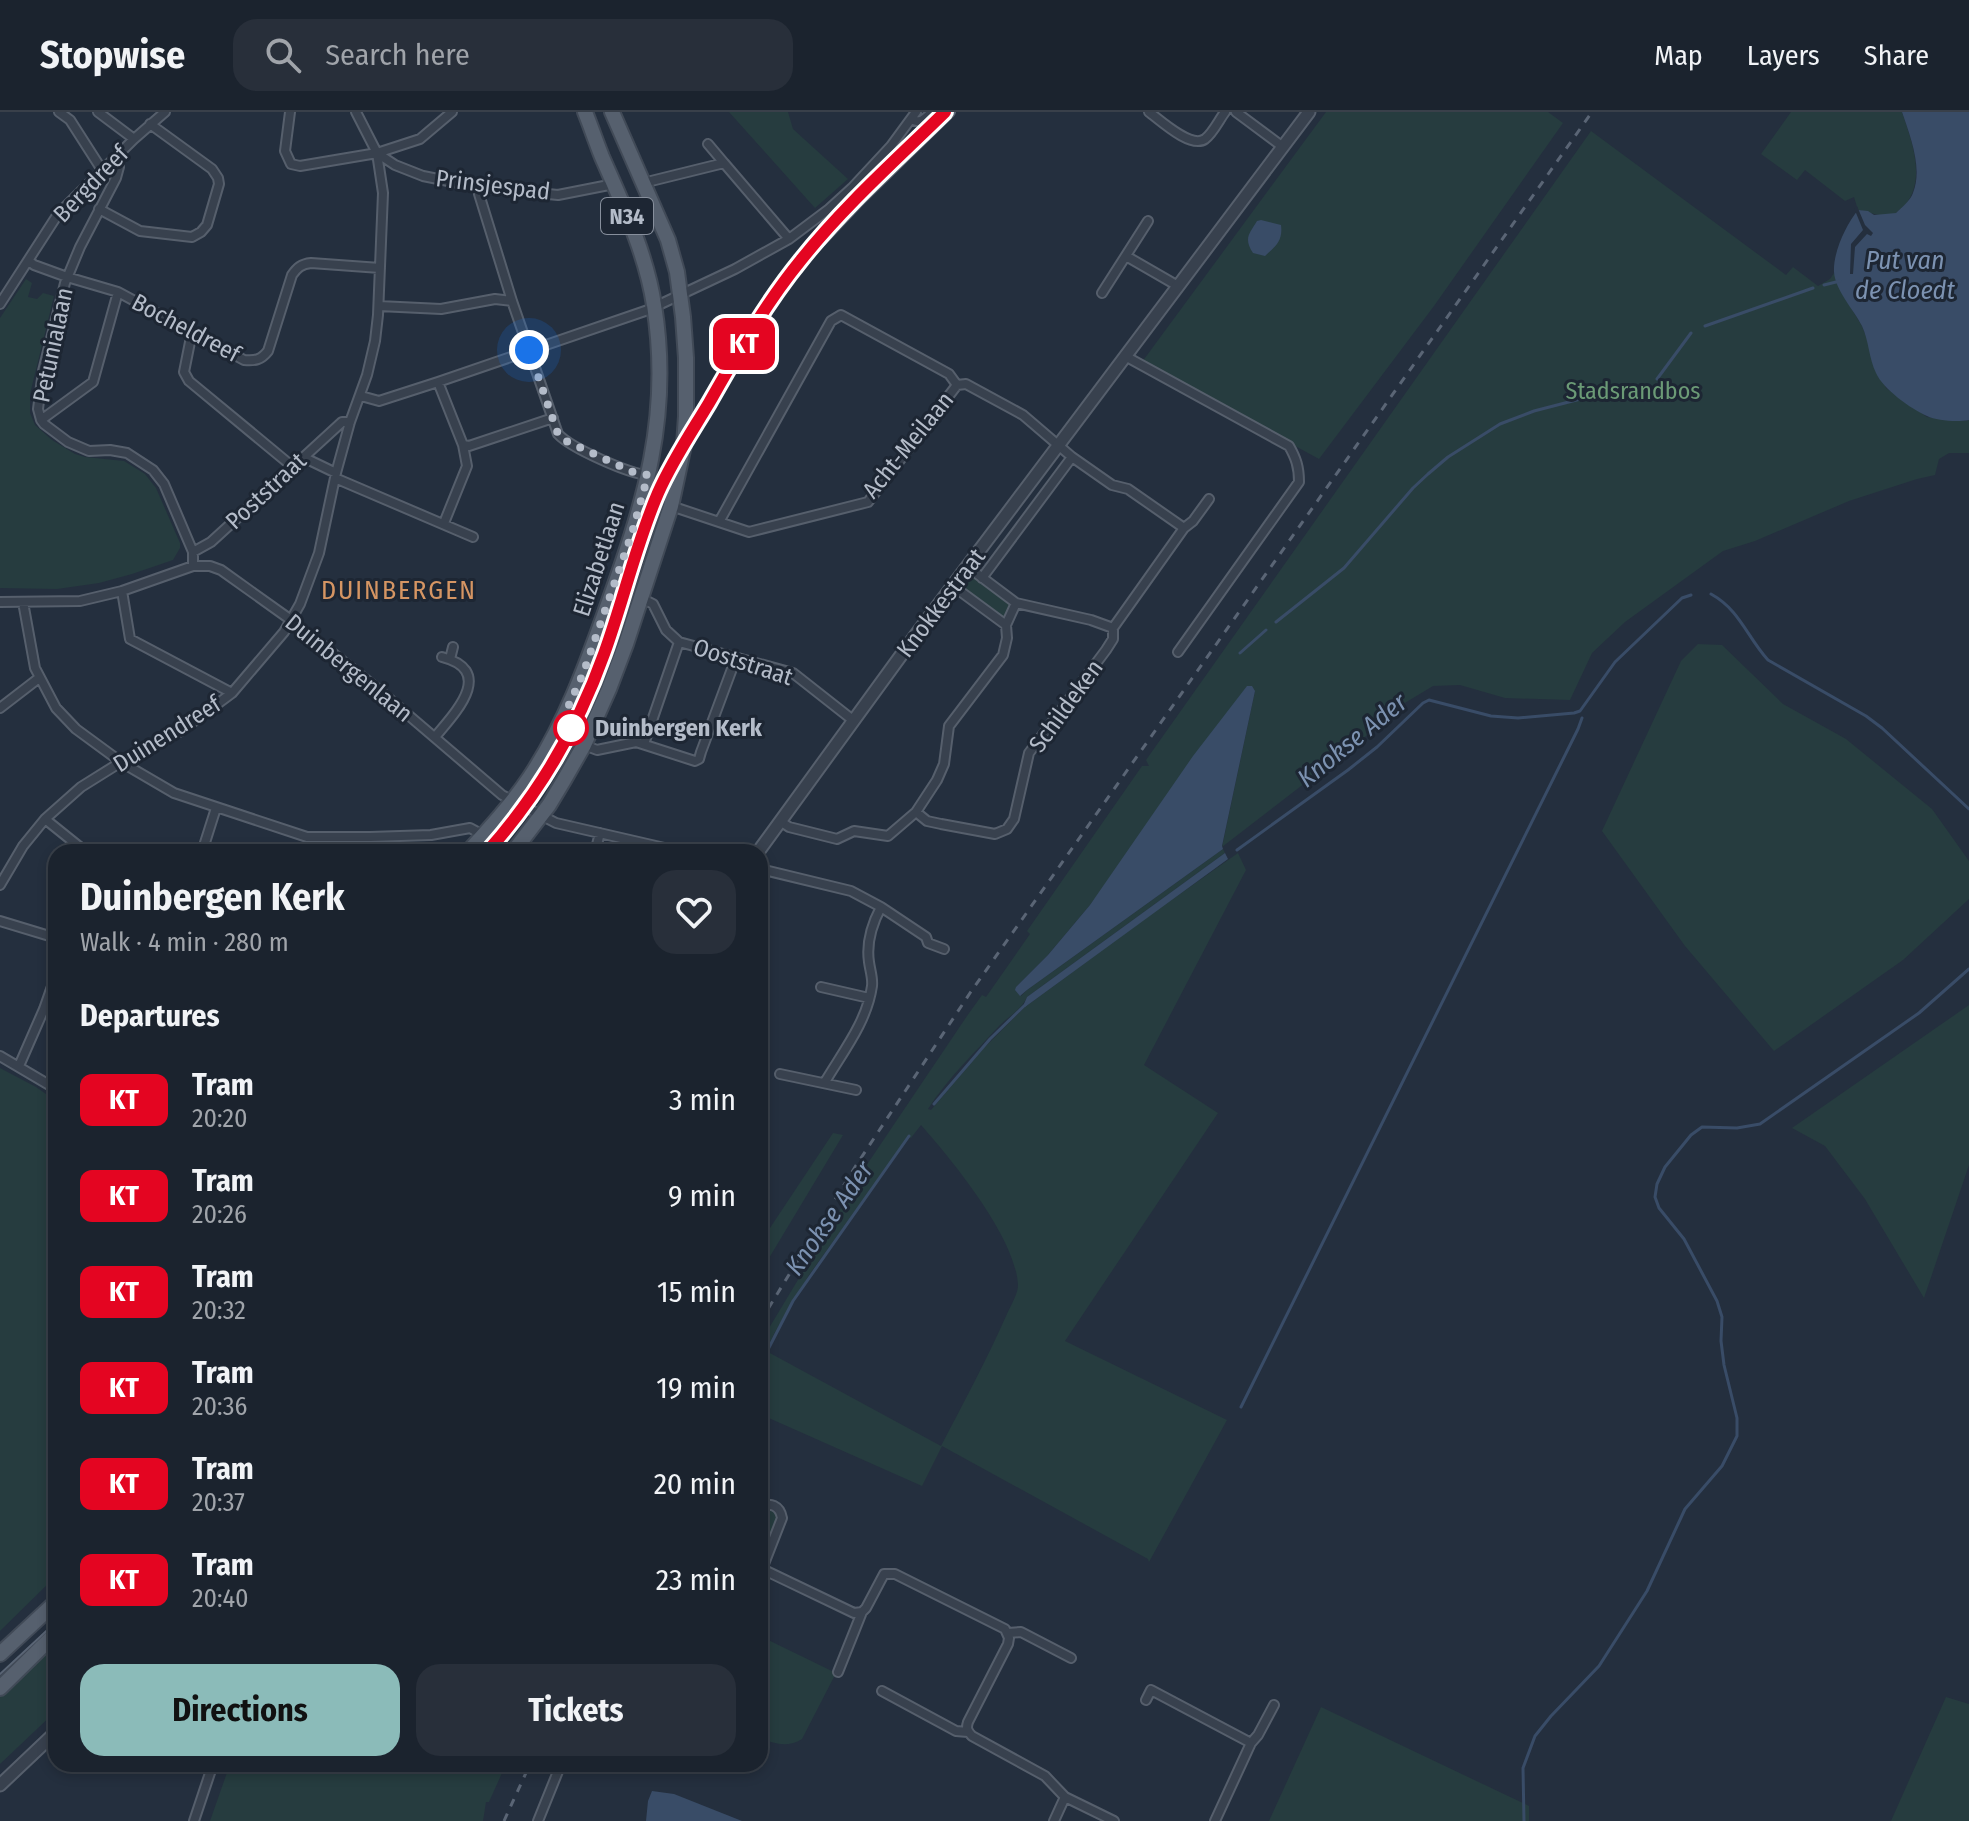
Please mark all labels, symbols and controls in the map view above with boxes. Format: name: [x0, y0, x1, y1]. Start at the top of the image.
search box: [233, 19, 793, 91]
text: Stopwise: [40, 32, 185, 78]
icon: search: [261, 33, 305, 77]
text: Search here: [325, 37, 470, 73]
text: Map: [1654, 39, 1703, 72]
text: Layers: [1747, 39, 1820, 72]
text: Share: [1864, 39, 1929, 72]
street label: Bergdreef: [48, 139, 135, 228]
street label: Prinsjespad: [434, 164, 552, 206]
road number: N34: [601, 198, 653, 234]
water label: Put van de Cloedt: [1855, 245, 1955, 306]
street label: Petunialaan: [27, 285, 79, 405]
street label: Bocheldreef: [127, 288, 246, 369]
line badge: KT: [708, 318, 780, 370]
text: KT: [729, 327, 759, 360]
your location: [509, 330, 549, 370]
park label: Stadsrandbos: [1566, 377, 1701, 405]
street label: Acht-Meilaan: [857, 386, 959, 504]
street label: Poststraat: [220, 447, 312, 535]
street label: Elizabetlaan: [567, 498, 631, 620]
street label: Knokkestraat: [891, 543, 991, 663]
district label: DUINBERGEN: [321, 575, 477, 606]
street label: Duinbergenlaan: [280, 608, 418, 728]
street label: Ooststraat: [690, 633, 796, 691]
street label: Schildeken: [1023, 654, 1109, 758]
water label: Knokse Ader: [1291, 686, 1414, 794]
street label: Duinendreef: [108, 689, 227, 778]
marker: Duinbergen Kerk: [554, 711, 588, 745]
place label: Duinbergen Kerk: [595, 714, 763, 742]
button: heart: [652, 870, 736, 954]
text: Duinbergen Kerk: [80, 874, 345, 920]
text: Walk · 4 min · 280 m: [80, 927, 289, 958]
text: Departures: [80, 998, 220, 1034]
text: Tram: [192, 1067, 254, 1103]
text: 3 min: [669, 1082, 736, 1118]
text: KT: [109, 1083, 139, 1116]
text: 20:20: [192, 1103, 248, 1134]
water label: Knokse Ader: [779, 1155, 881, 1281]
text: Tram: [192, 1163, 254, 1199]
text: 9 min: [668, 1178, 736, 1214]
text: KT: [109, 1179, 139, 1212]
text: 20:26: [192, 1199, 247, 1230]
text: Tram: [192, 1259, 254, 1295]
text: 15 min: [657, 1274, 736, 1310]
text: KT: [109, 1275, 139, 1308]
text: 20:32: [192, 1295, 246, 1326]
text: Tram: [192, 1355, 254, 1391]
text: 19 min: [656, 1370, 736, 1406]
text: KT: [109, 1371, 139, 1404]
text: 20:36: [192, 1391, 247, 1422]
text: Tram: [192, 1451, 254, 1487]
text: 20 min: [654, 1466, 736, 1502]
text: KT: [109, 1467, 139, 1500]
text: 20:37: [192, 1487, 245, 1518]
text: Tram: [192, 1547, 254, 1583]
text: 23 min: [656, 1562, 736, 1598]
text: KT: [109, 1563, 139, 1596]
text: 20:40: [192, 1583, 249, 1614]
button: Directions: [80, 1664, 400, 1756]
button: Tickets: [416, 1664, 736, 1756]

